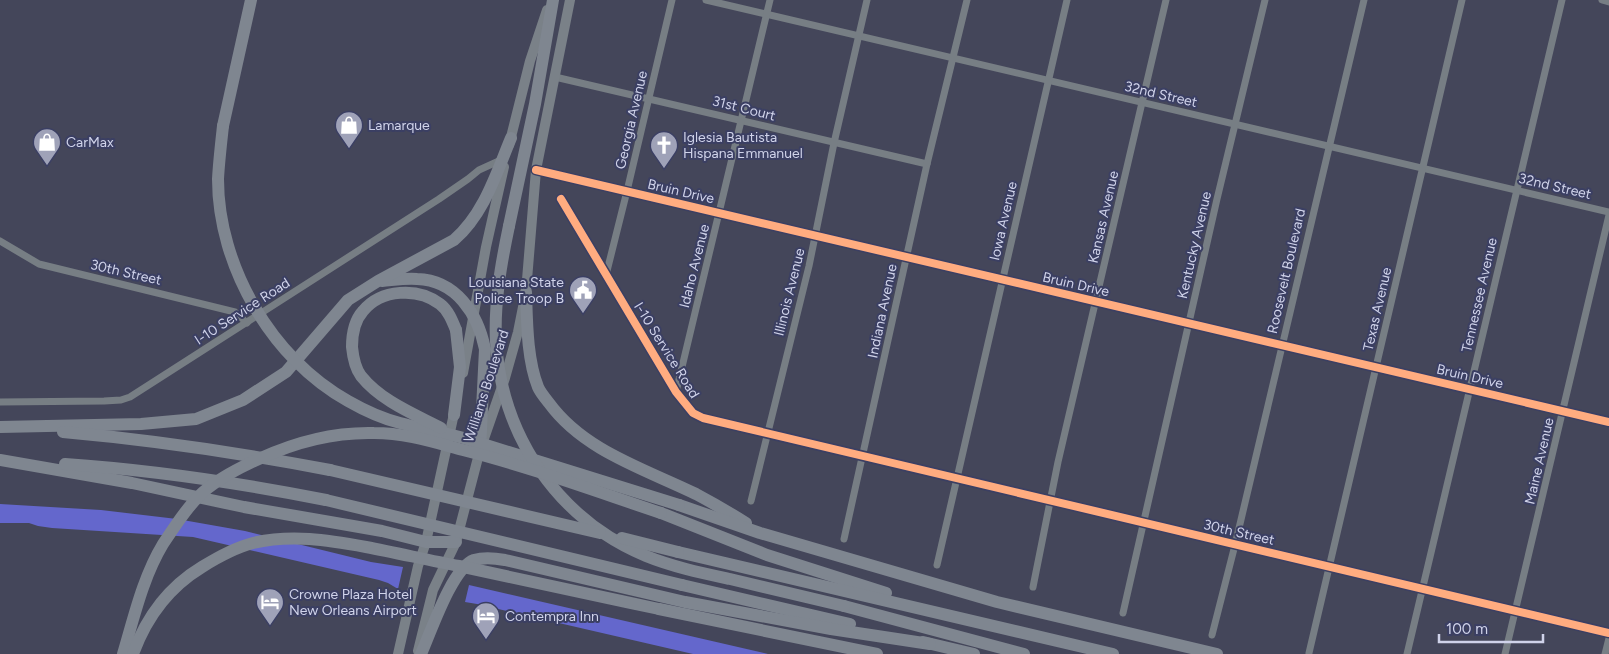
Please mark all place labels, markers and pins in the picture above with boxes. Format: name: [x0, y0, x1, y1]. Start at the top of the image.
shop icon: Lamarque: [334, 110, 364, 149]
place label: Lamarque: [368, 117, 430, 134]
shop icon: CarMax: [32, 127, 62, 166]
place label: Iglesia Bautista Hispana Emmanuel: [683, 129, 803, 162]
church icon: Iglesia Bautista Hispana Emmanuel: [649, 130, 679, 169]
place label: CarMax: [66, 134, 114, 151]
place label: Louisiana State Police Troop B: [468, 274, 564, 307]
public building icon: Louisiana State Police Troop B: [568, 275, 598, 314]
place label: Crowne Plaza Hotel New Orleans Airport: [289, 586, 417, 619]
hotel icon: Crowne Plaza Hotel New Orleans Airport: [255, 587, 285, 626]
hotel icon: Contempra Inn: [471, 601, 501, 640]
place label: Contempra Inn: [505, 608, 599, 625]

